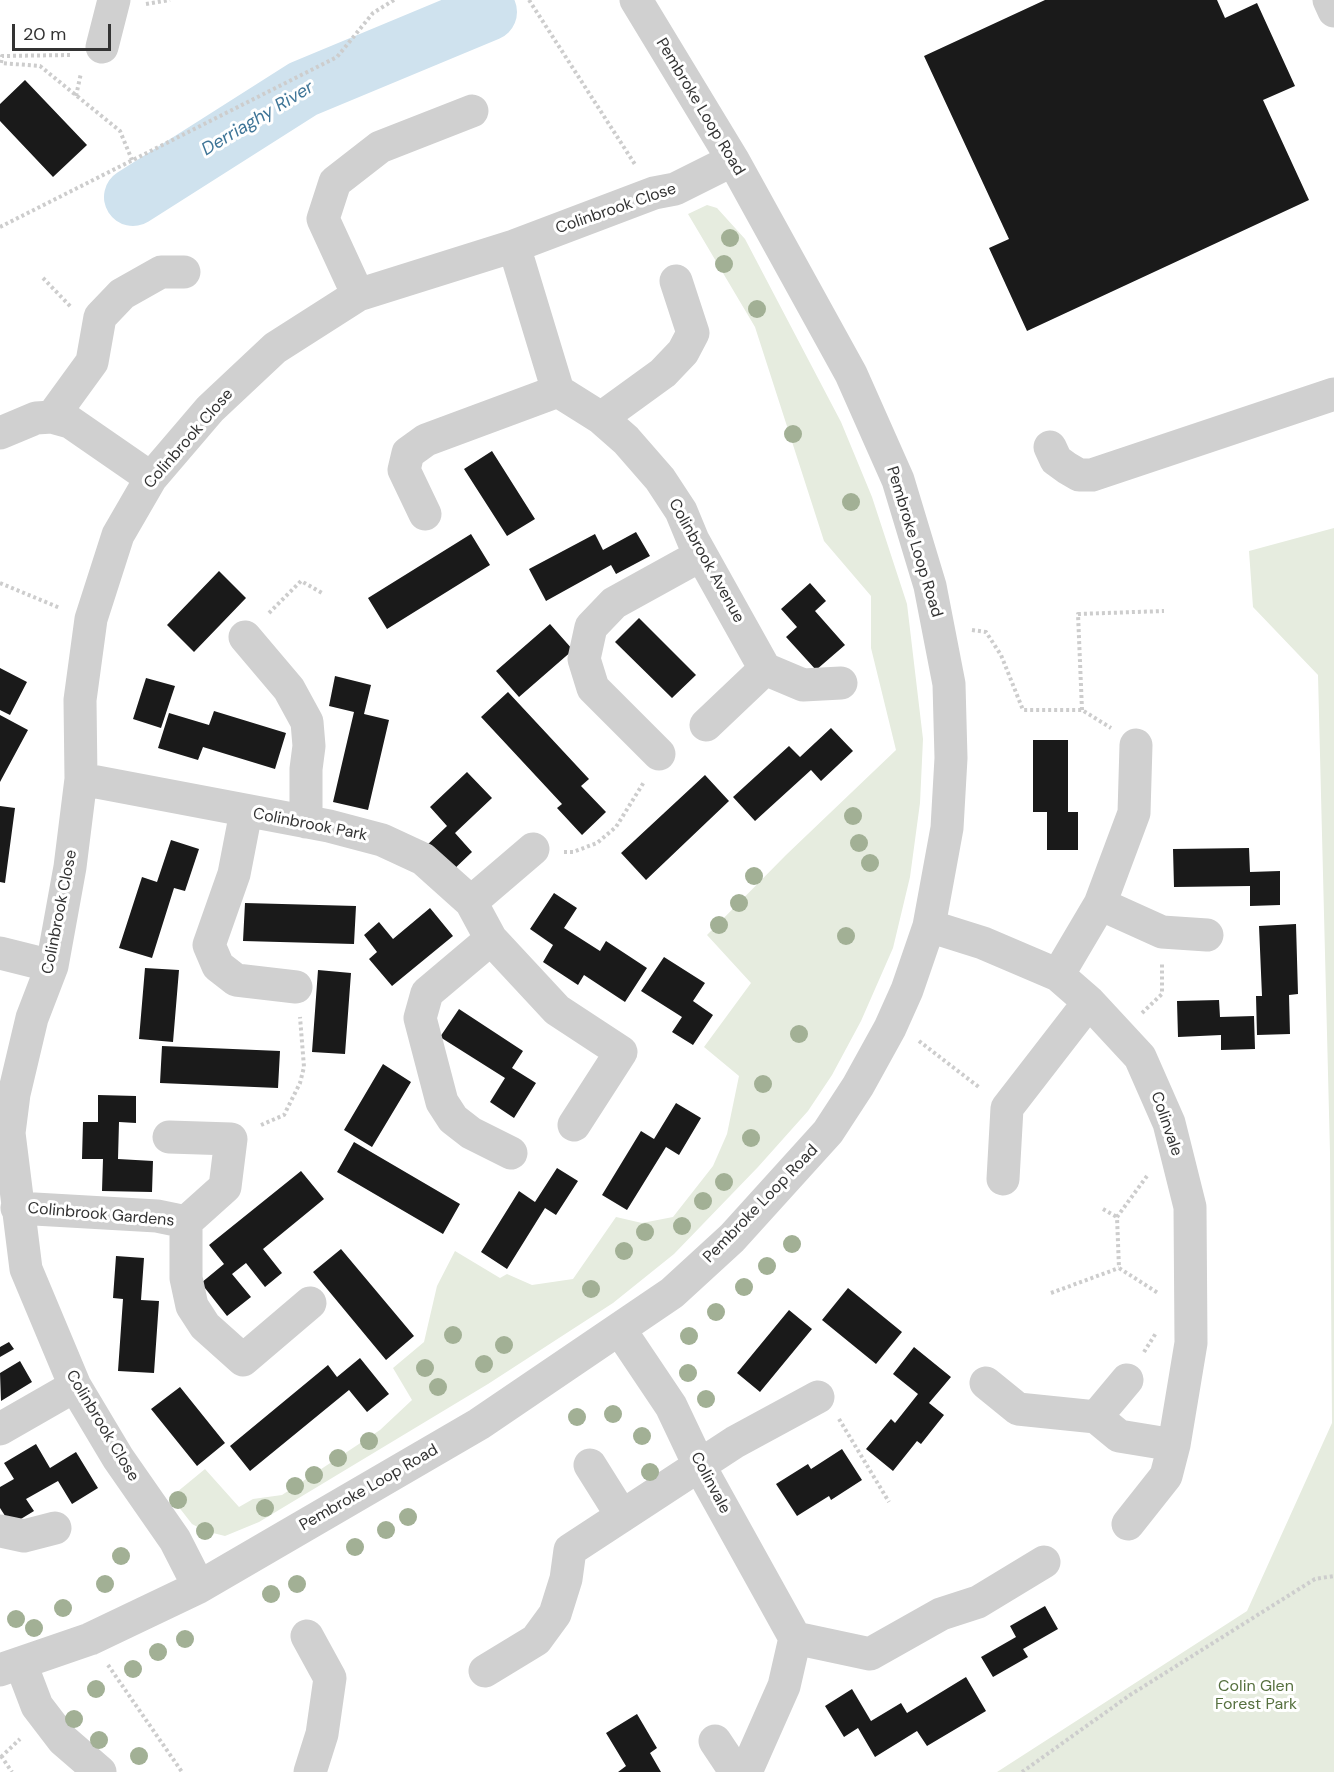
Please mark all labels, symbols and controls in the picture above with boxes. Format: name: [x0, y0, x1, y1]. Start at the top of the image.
scale bar: [15, 12, 114, 50]
text: 20 m: [23, 22, 66, 46]
street label: Pembroke Loop Road: [651, 35, 749, 179]
water label: Derriaghy River: [198, 77, 318, 161]
street label: Colinbrook Close: [553, 179, 679, 239]
street label: Colinbrook Close: [140, 385, 238, 493]
street label: Pembroke Loop Road: [882, 464, 946, 620]
street label: Colinbrook Avenue: [664, 496, 748, 626]
street label: Colinbrook Park: [251, 805, 369, 845]
street label: Colinbrook Close: [39, 848, 81, 976]
street label: Colinvale: [1146, 1089, 1186, 1159]
street label: Pembroke Loop Road: [700, 1141, 822, 1267]
street label: Colinbrook Gardens: [27, 1199, 175, 1231]
street label: Colinbrook Close: [61, 1367, 143, 1485]
street label: Pembroke Loop Road: [296, 1441, 442, 1535]
street label: Colinvale: [686, 1449, 734, 1517]
park label: Colin Glen Forest Park: [1215, 1677, 1297, 1715]

